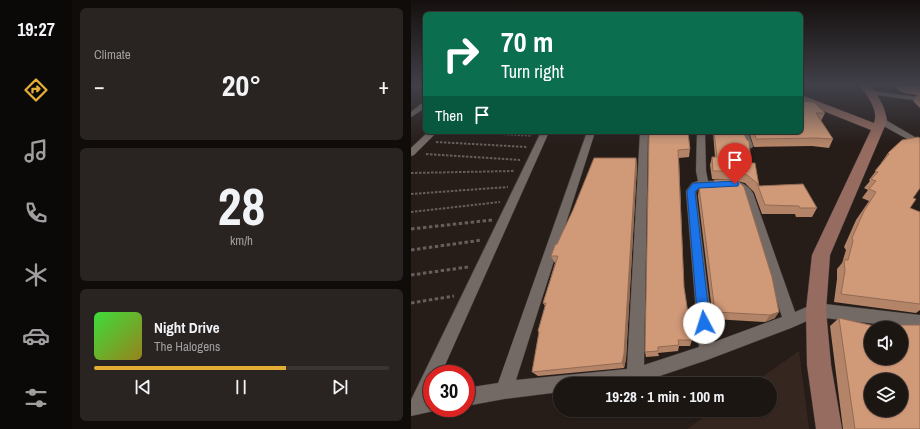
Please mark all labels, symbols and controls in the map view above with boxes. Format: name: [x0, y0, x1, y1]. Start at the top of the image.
text: 19:27: [17, 17, 55, 42]
text: 70 m: [501, 23, 553, 61]
icon: right: [435, 28, 487, 80]
text: Climate: [94, 46, 131, 63]
text: Turn right: [501, 59, 564, 84]
text: 20°: [222, 65, 261, 105]
text: −: [94, 71, 105, 101]
text: +: [378, 71, 389, 101]
icon: directions: [22, 76, 50, 104]
icon: arrive: [471, 104, 493, 126]
text: Then: [435, 105, 463, 126]
icon: music: [22, 137, 50, 165]
pin: [718, 143, 752, 184]
icon: arrive: [724, 149, 746, 171]
text: 28: [218, 171, 265, 241]
icon: phone: [22, 199, 50, 227]
text: km/h: [230, 232, 253, 249]
icon: climate: [22, 261, 50, 289]
position arrow: [683, 302, 725, 344]
text: Night Drive: [154, 317, 220, 338]
map controls: [864, 321, 908, 417]
button: sound: [864, 321, 908, 365]
icon: car: [22, 322, 50, 350]
text: The Halogens: [154, 338, 220, 355]
speed limit sign: 30: [423, 365, 475, 417]
button: layers: [864, 373, 908, 417]
icon: previous: [132, 376, 154, 398]
icon: pause: [230, 376, 252, 398]
icon: next: [329, 376, 351, 398]
icon: filters: [22, 384, 50, 412]
text: 19:28 · 1 min · 100 m: [606, 386, 724, 407]

